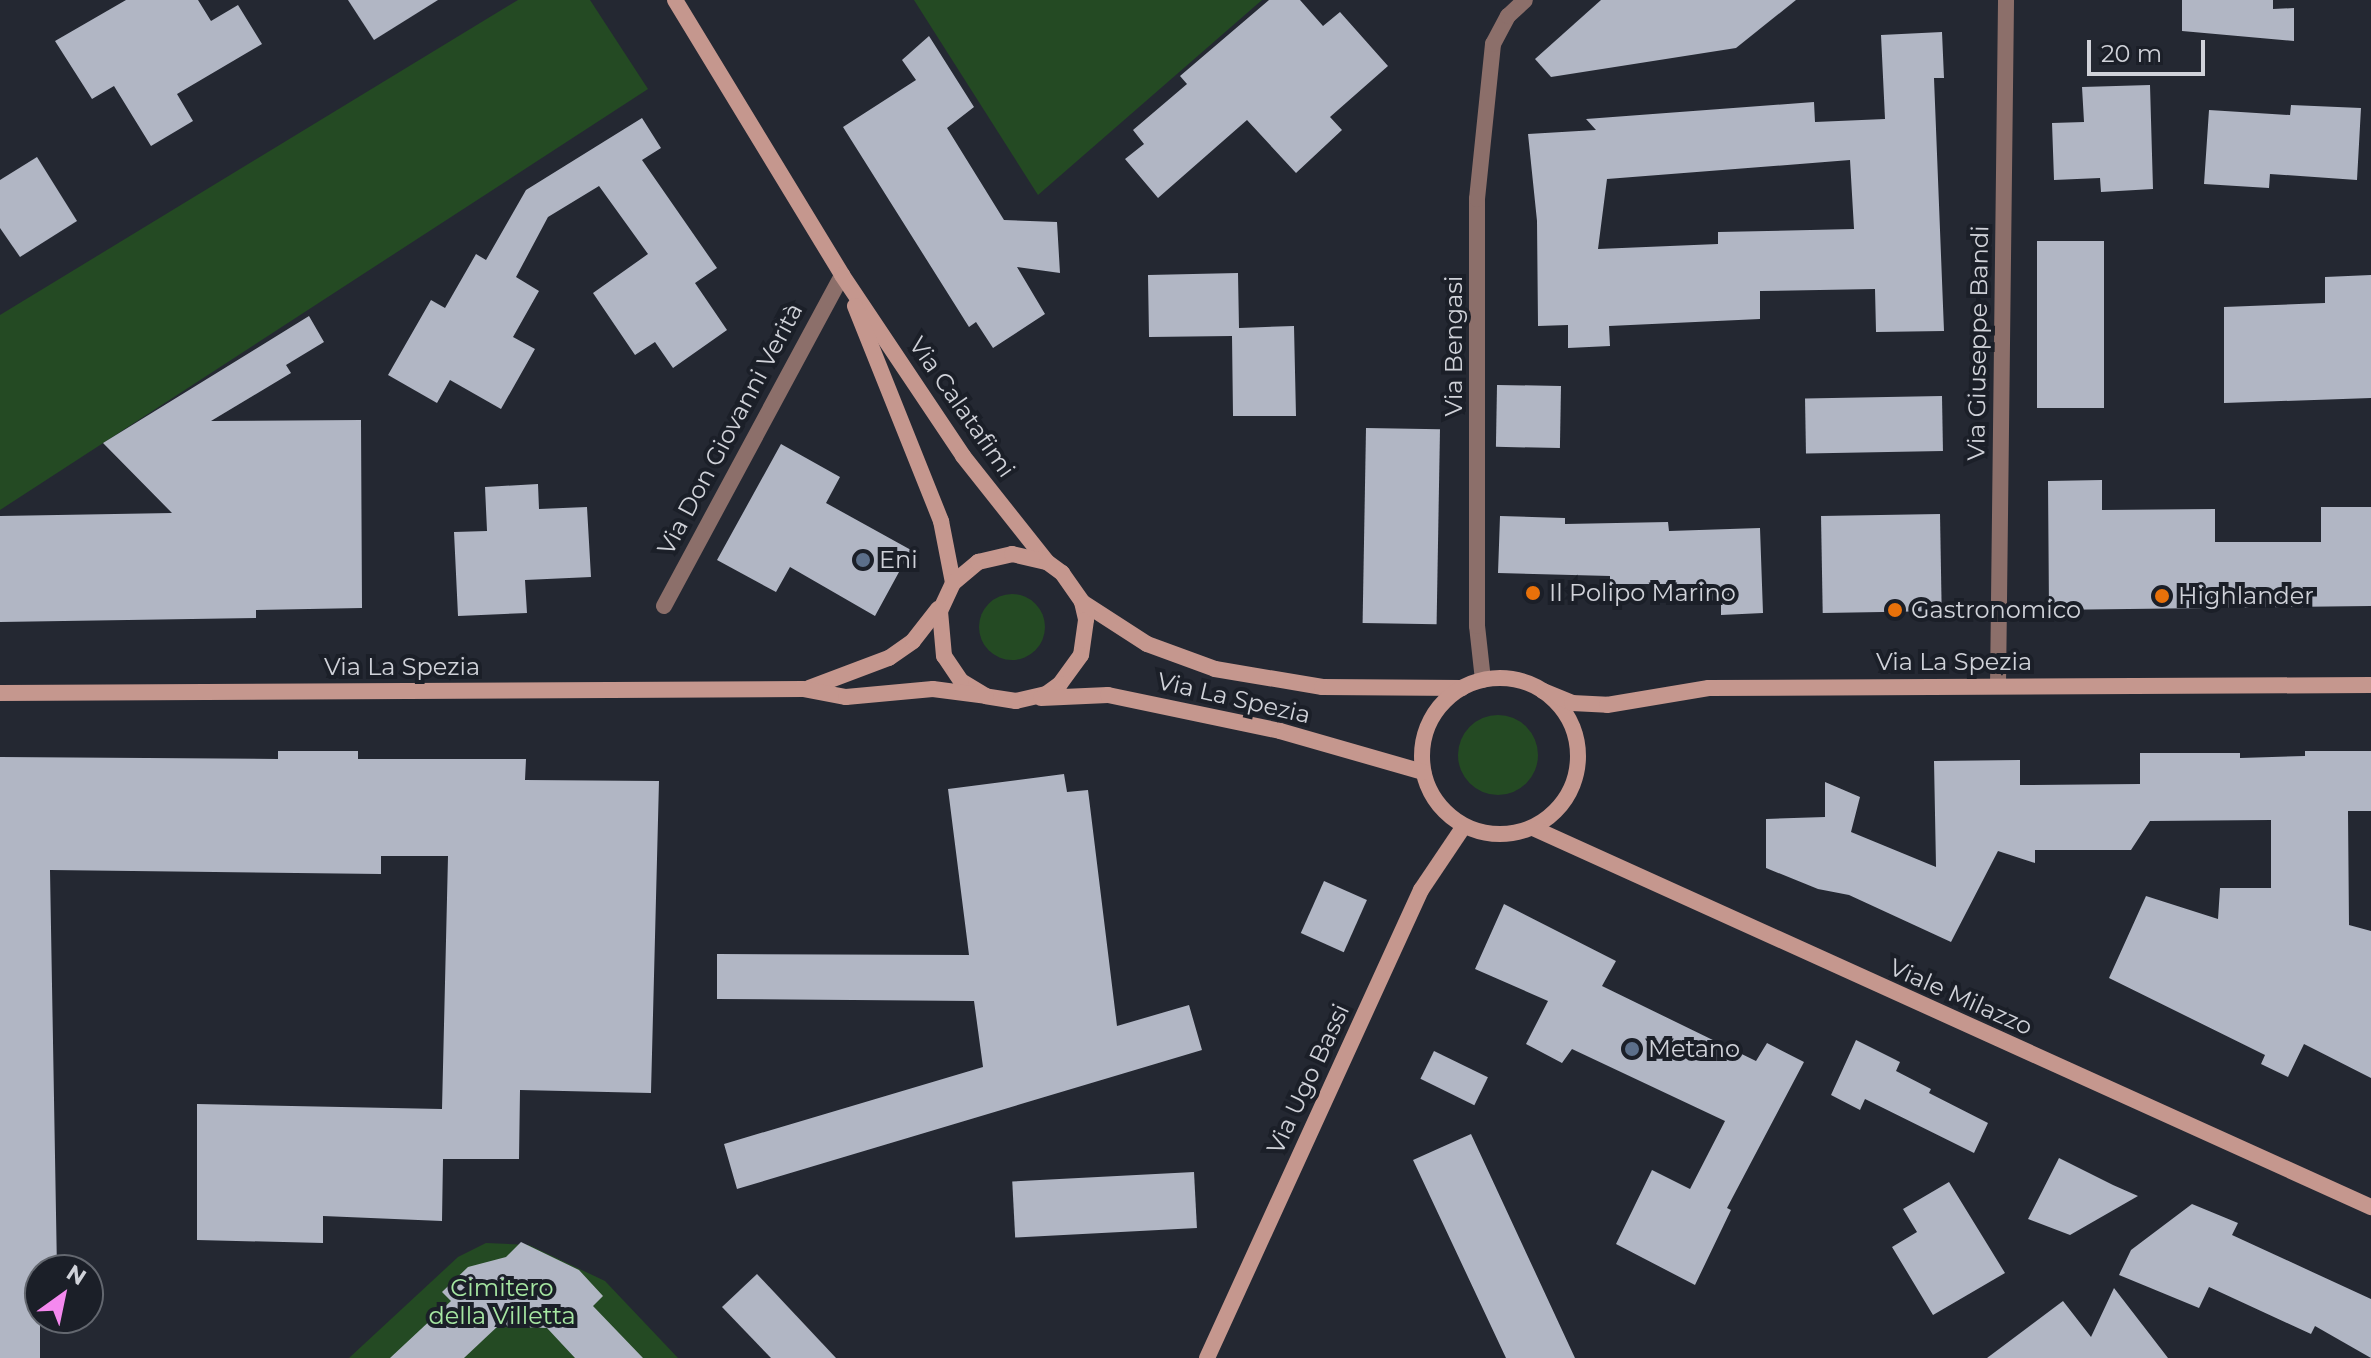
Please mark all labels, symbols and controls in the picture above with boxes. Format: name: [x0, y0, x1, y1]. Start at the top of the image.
scale bar: [2091, 24, 2209, 74]
text: 20 m: [2101, 39, 2162, 68]
street label: Via Giuseppe Bandi: [1962, 225, 1994, 461]
street label: Via Bengasi: [1440, 276, 1468, 416]
street label: Via Don Giovanni Verità: [651, 298, 809, 560]
street label: Via Calatafimi: [903, 331, 1021, 483]
place label: Eni: [879, 546, 918, 574]
marker: Eni: [854, 551, 872, 569]
place label: Il Polipo Marino: [1549, 579, 1736, 607]
place label: Highlander: [2178, 582, 2314, 610]
marker: Il Polipo Marino: [1524, 584, 1542, 602]
marker: Highlander: [2153, 587, 2171, 605]
place label: Gastronomico: [1911, 596, 2081, 624]
marker: Gastronomico: [1886, 601, 1904, 619]
street label: Via La Spezia: [1876, 648, 2032, 676]
street label: Via La Spezia: [324, 653, 480, 681]
street label: Via La Spezia: [1155, 666, 1313, 730]
street label: Viale Milazzo: [1885, 953, 2037, 1041]
street label: Via Ugo Bassi: [1261, 999, 1355, 1159]
place label: Metano: [1648, 1035, 1740, 1063]
marker: Metano: [1623, 1040, 1641, 1058]
north arrow: [24, 1254, 104, 1334]
text: N: [61, 1259, 91, 1291]
park label: Cimitero della Villetta: [428, 1274, 576, 1330]

